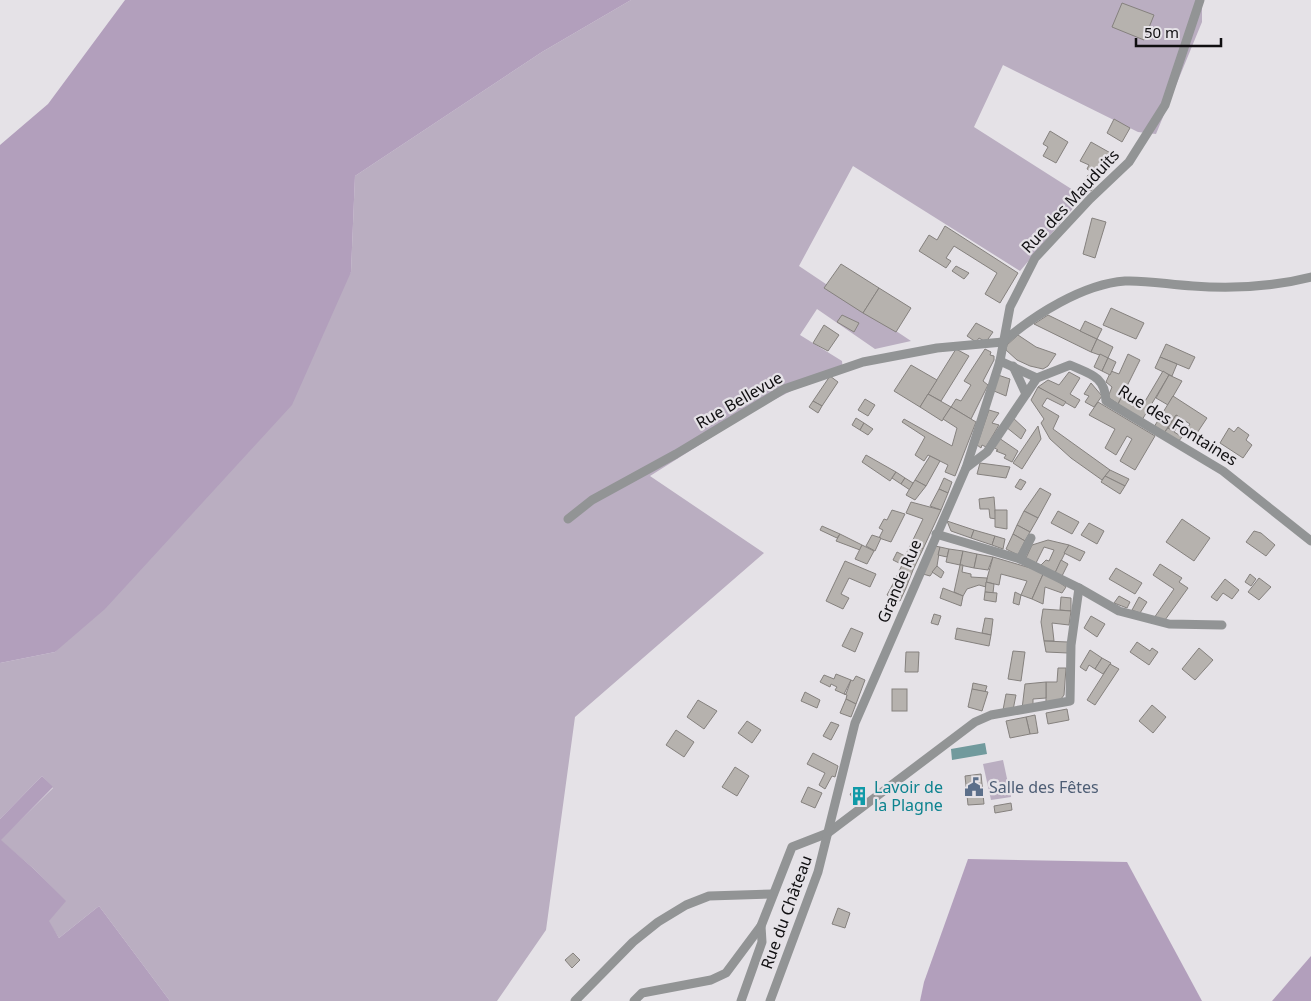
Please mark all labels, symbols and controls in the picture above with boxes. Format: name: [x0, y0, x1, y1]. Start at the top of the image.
scale bar: [1136, 15, 1221, 47]
text: 50 m: [1144, 22, 1179, 42]
street label: Rue des Mauduits: [1016, 144, 1124, 258]
street label: Rue Bellevue: [692, 366, 786, 434]
street label: Rue des Fontaines: [1114, 379, 1242, 471]
street label: Grande Rue: [872, 536, 926, 626]
place label: Lavoir de la Plagne: [874, 776, 943, 816]
public building icon: Salle des Fêtes: [963, 776, 985, 798]
place label: Salle des Fêtes: [989, 776, 1099, 798]
building icon: Lavoir de la Plagne: [848, 785, 870, 807]
street label: Rue du Château: [755, 852, 817, 972]

